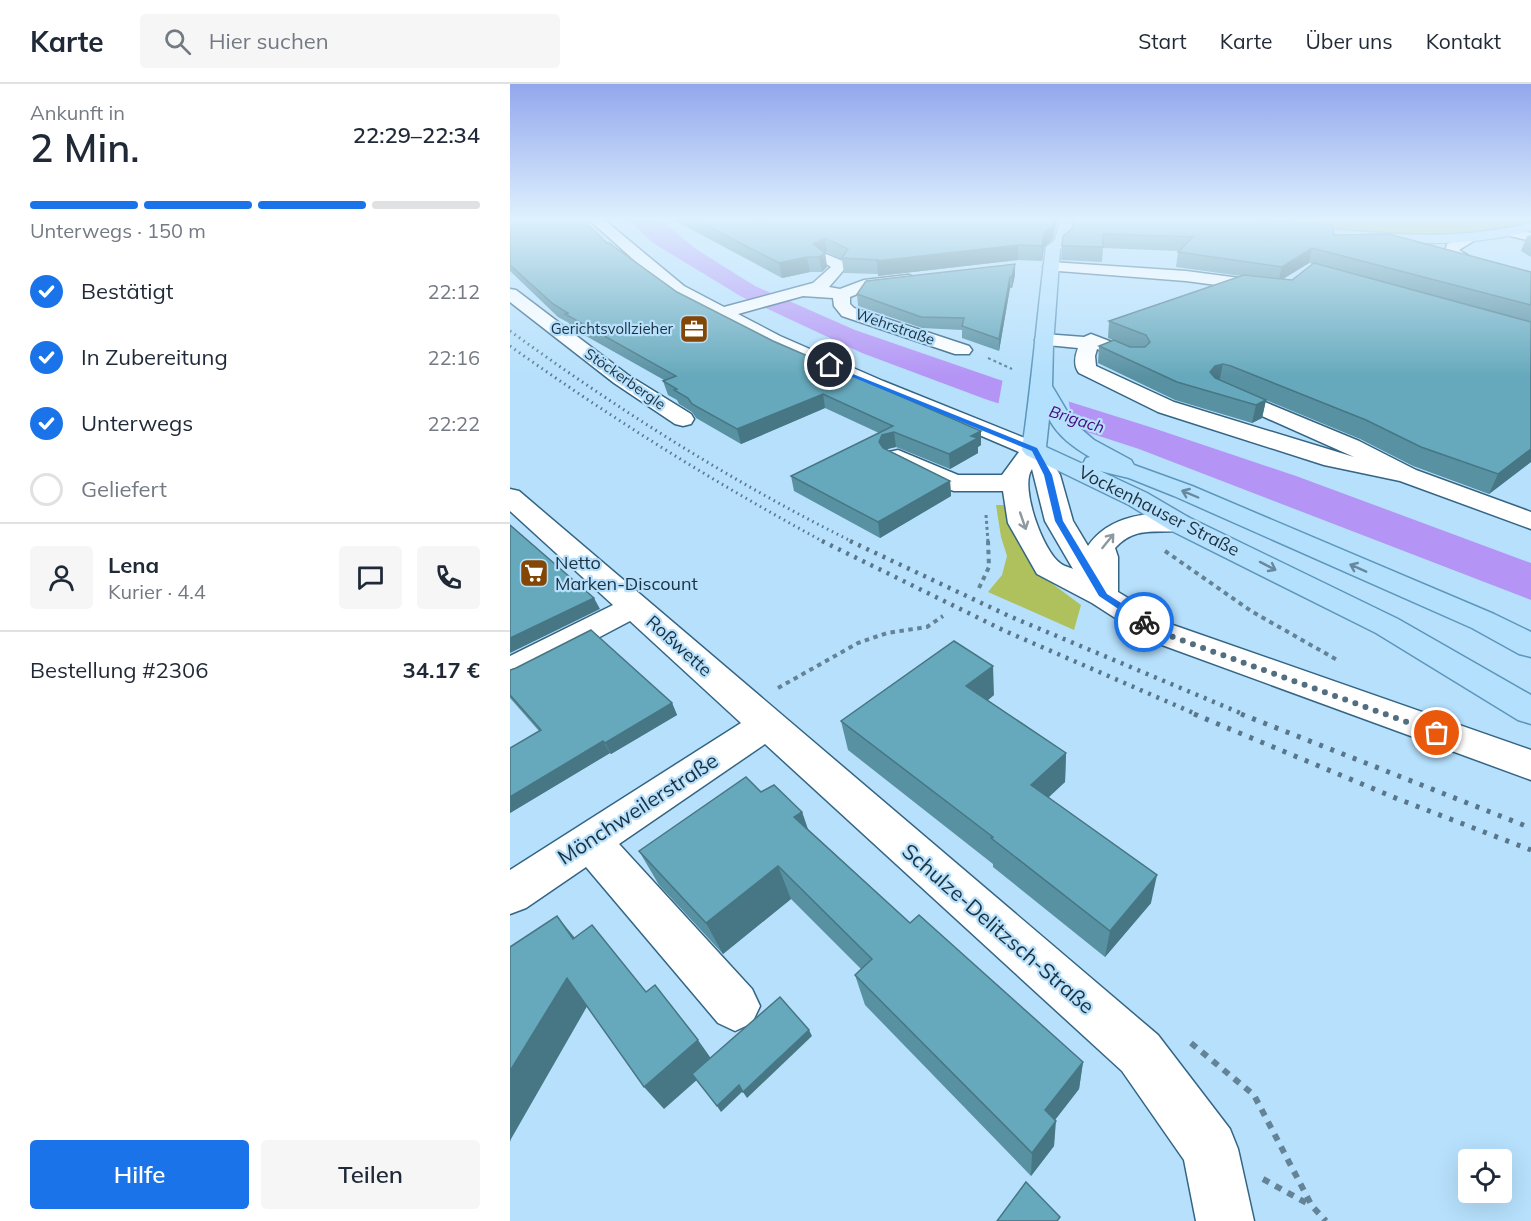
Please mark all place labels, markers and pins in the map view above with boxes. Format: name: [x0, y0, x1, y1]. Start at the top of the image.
office icon: Gerichtsvollzieher: [678, 313, 710, 345]
place label: Gerichtsvollzieher: [551, 319, 674, 338]
pin: [804, 339, 855, 390]
place label: Netto Marken-Discount: [555, 551, 698, 595]
supermarket icon: Netto Marken-Discount: [518, 557, 550, 589]
pin: [1411, 707, 1462, 758]

